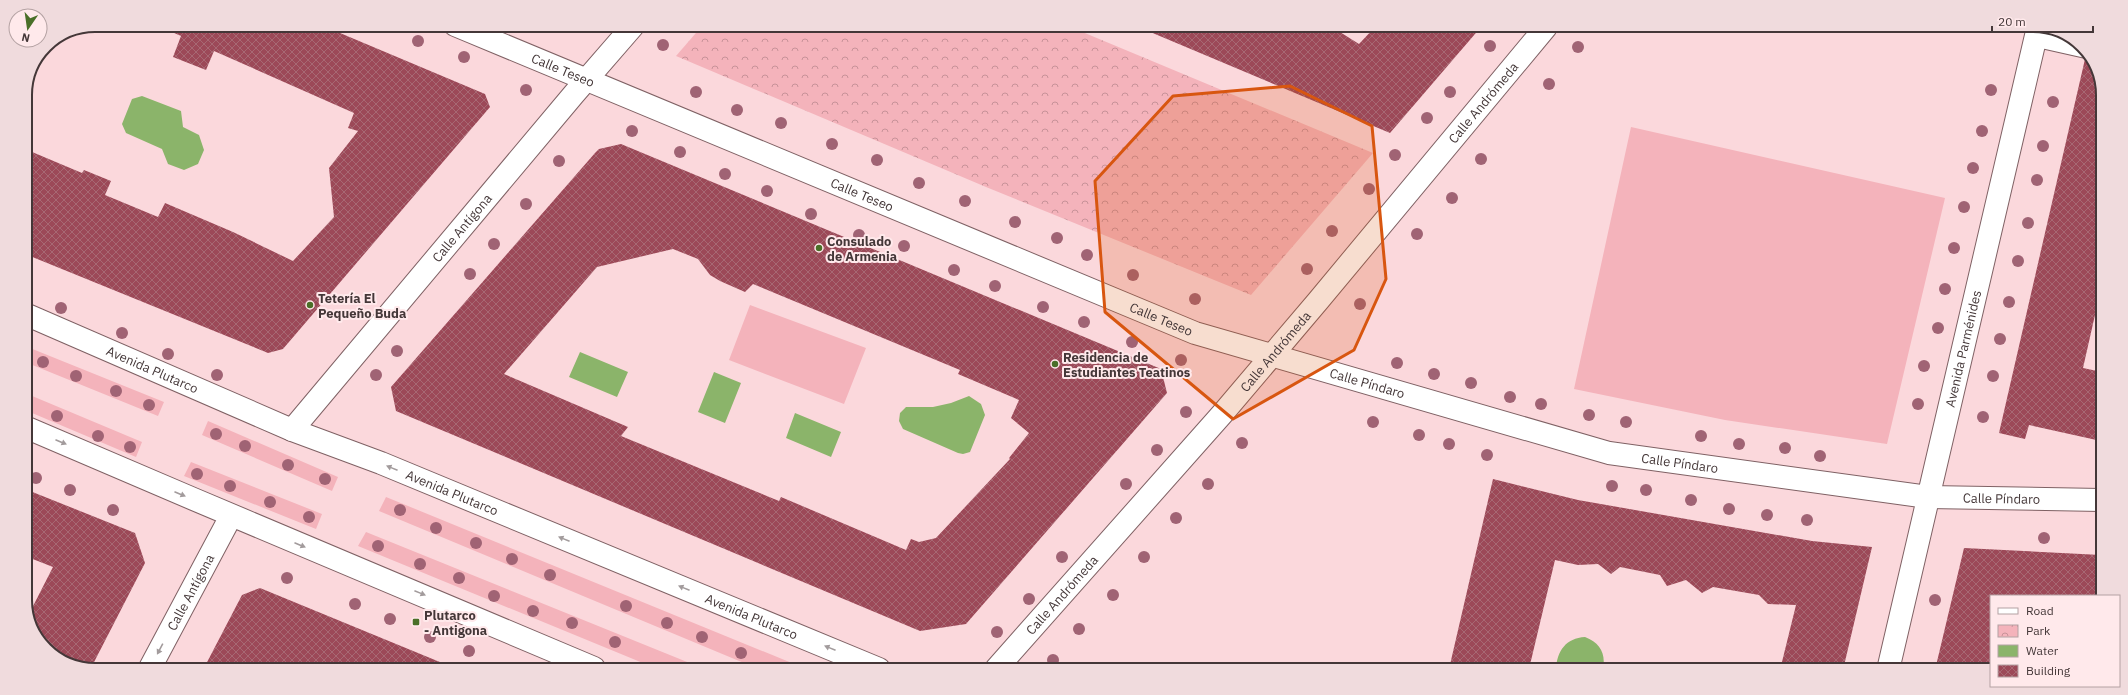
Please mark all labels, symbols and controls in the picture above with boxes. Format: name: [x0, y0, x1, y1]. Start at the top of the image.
north arrow: [8, 8, 48, 48]
scale bar: [1992, 8, 2093, 34]
text: 20 m: [1998, 14, 2026, 29]
text: N: [20, 30, 31, 45]
street label: Calle Teseo: [529, 50, 597, 91]
street label: Calle Andrómeda: [1445, 59, 1522, 147]
street label: Calle Teseo: [828, 174, 896, 216]
street label: Calle Antígona: [429, 190, 496, 266]
place label: Consulado de Armenia: [827, 233, 897, 265]
marker: Consulado de Armenia: [814, 243, 824, 253]
street label: Avenida Parménides: [1942, 289, 1985, 409]
place label: Tetería El Pequeño Buda: [318, 290, 406, 322]
street label: Calle Teseo: [1127, 299, 1195, 340]
marker: Tetería El Pequeño Buda: [305, 300, 315, 310]
street label: Calle Andrómeda: [1237, 308, 1315, 396]
street label: Avenida Plutarco: [104, 342, 201, 397]
place label: Residencia de Estudiantes Teatinos: [1063, 349, 1191, 381]
marker: Residencia de Estudiantes Teatinos: [1050, 359, 1060, 369]
street label: Calle Píndaro: [1328, 365, 1407, 402]
one-way arrow: [55, 440, 67, 446]
street label: Calle Píndaro: [1640, 450, 1719, 477]
one-way arrow: [386, 465, 397, 471]
street label: Avenida Plutarco: [403, 466, 501, 520]
street label: Calle Píndaro: [1963, 490, 2040, 508]
one-way arrow: [175, 491, 186, 497]
one-way arrow: [558, 536, 570, 542]
one-way arrow: [294, 542, 305, 548]
street label: Calle Antígona: [164, 551, 218, 634]
street label: Calle Andrómeda: [1022, 552, 1102, 639]
one-way arrow: [678, 585, 690, 591]
street label: Avenida Plutarco: [703, 590, 800, 643]
one-way arrow: [415, 591, 427, 597]
legend: [1990, 595, 2120, 687]
text: Road: [2026, 603, 2054, 618]
place label: Plutarco - Antigona: [424, 607, 487, 639]
marker: Plutarco - Antigona: [411, 617, 421, 627]
text: Park: [2026, 623, 2051, 638]
one-way arrow: [157, 643, 163, 655]
text: Water: [2026, 643, 2059, 658]
one-way arrow: [824, 645, 836, 651]
text: Building: [2026, 663, 2071, 678]

